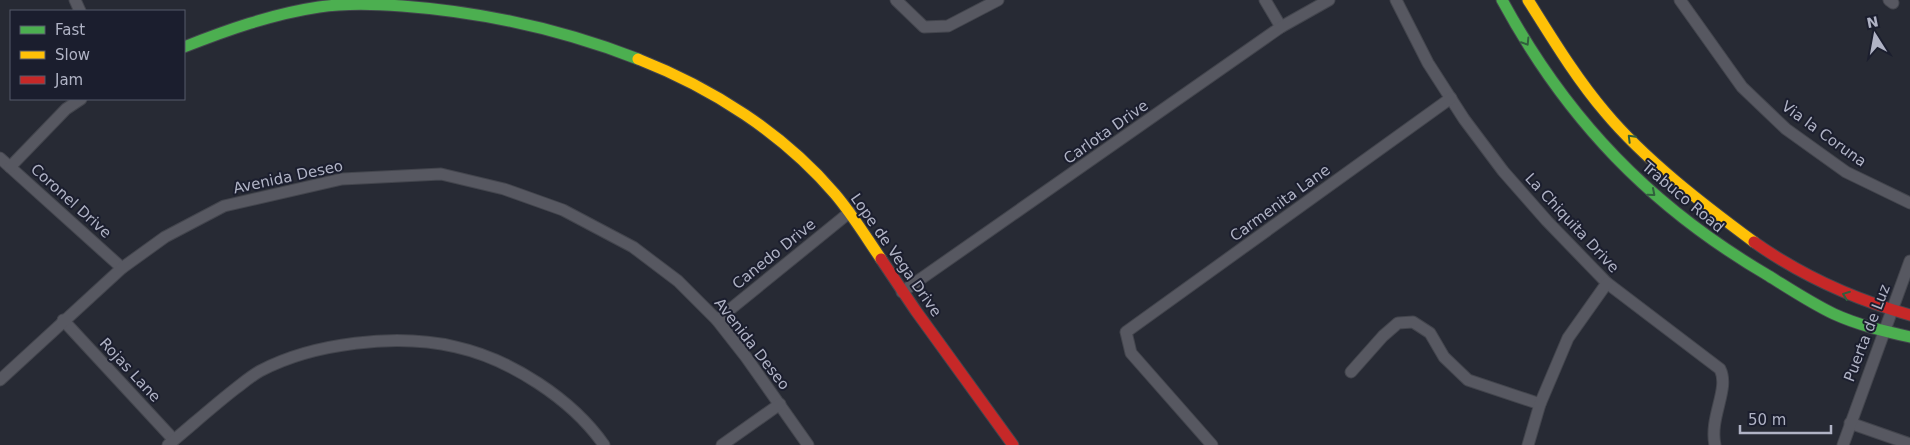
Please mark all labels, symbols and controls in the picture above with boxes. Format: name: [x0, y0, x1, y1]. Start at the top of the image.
legend: [10, 10, 185, 100]
north arrow: [1850, 10, 1900, 60]
text: N: [1865, 13, 1880, 31]
text: Fast: [55, 21, 85, 39]
one-way arrow: [1520, 37, 1530, 46]
text: Slow: [55, 46, 90, 64]
text: Jam: [54, 71, 83, 89]
street label: Carlota Drive: [1060, 96, 1152, 168]
street label: Via la Coruna: [1778, 97, 1870, 171]
one-way arrow: [1628, 135, 1637, 144]
street label: Avenida Deseo: [232, 157, 344, 197]
street label: Trabuco Road: [1638, 157, 1728, 236]
street label: Coronel Drive: [27, 160, 115, 242]
street label: Carmenita Lane: [1226, 161, 1334, 245]
street label: La Chiquita Drive: [1521, 170, 1623, 276]
one-way arrow: [1647, 188, 1656, 197]
street label: Lope de Vega Drive: [847, 190, 945, 320]
street label: Canedo Drive: [729, 215, 819, 293]
street label: Puerta de Luz: [1840, 282, 1894, 384]
one-way arrow: [1842, 291, 1851, 301]
street label: Avenida Deseo: [711, 294, 793, 394]
street label: Rojas Lane: [96, 334, 164, 406]
scale bar: [1740, 402, 1831, 434]
text: 50 m: [1748, 411, 1786, 429]

